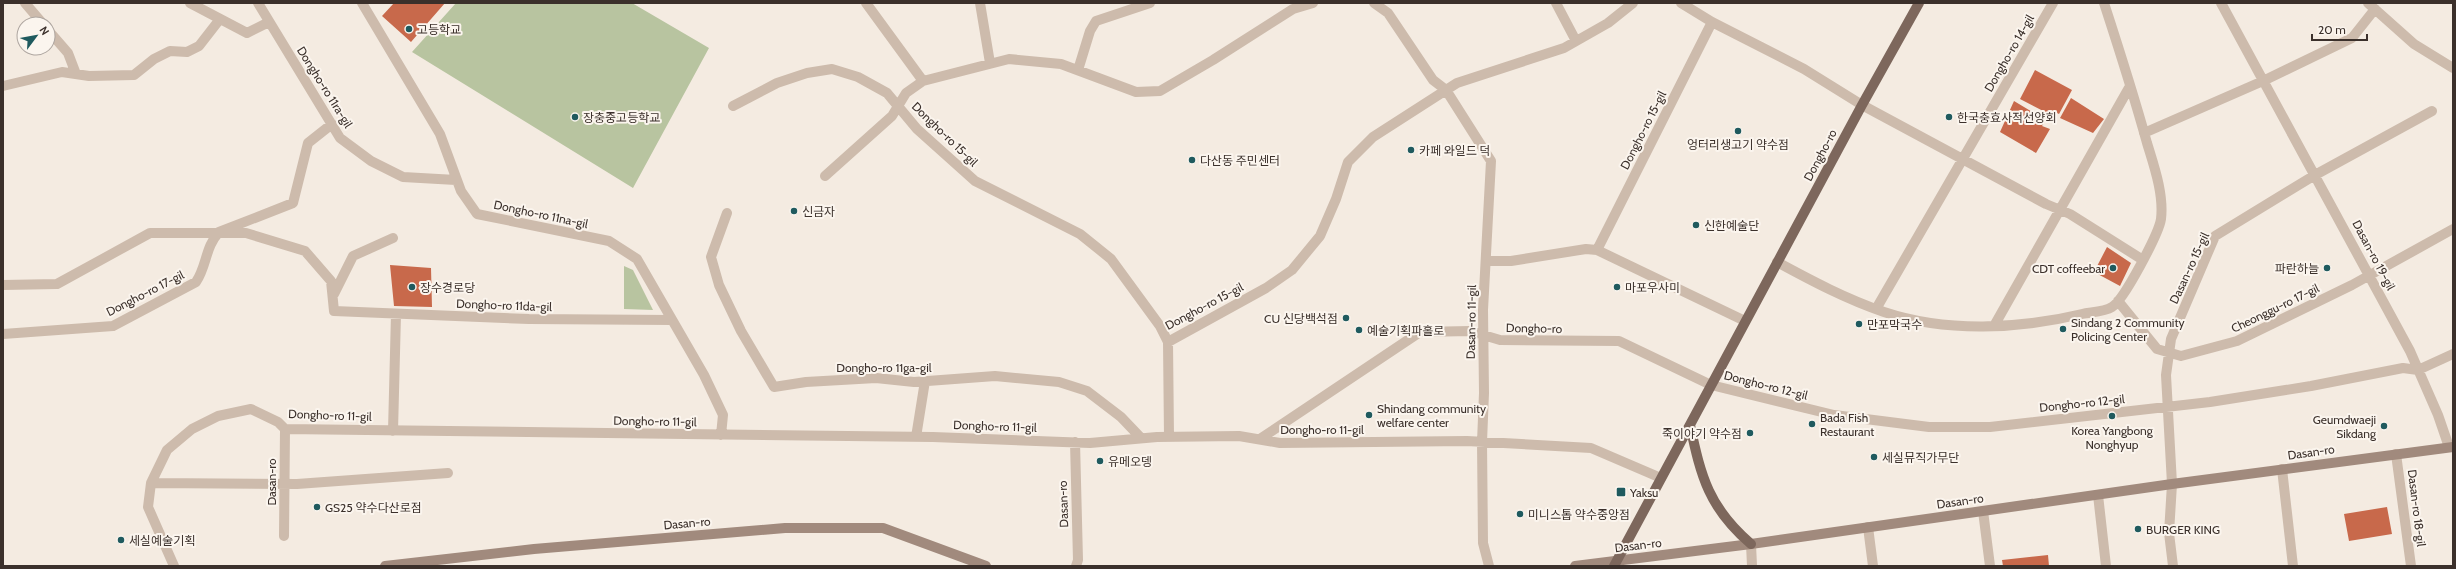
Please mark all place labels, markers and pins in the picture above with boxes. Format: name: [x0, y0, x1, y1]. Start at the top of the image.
place label: 고등학교: [417, 22, 461, 37]
marker: 고등학교: [404, 24, 414, 34]
place label: 장충중고등학교: [583, 110, 660, 125]
place label: 한국충효사적선양회: [1957, 110, 2056, 125]
marker: 장충중고등학교: [570, 112, 580, 122]
marker: 한국충효사적선양회: [1944, 112, 1954, 122]
marker: 엉터리생고기 약수점: [1733, 126, 1743, 136]
place label: 엉터리생고기 약수점: [1687, 137, 1789, 152]
place label: 카페 와일드 덕: [1419, 143, 1491, 158]
marker: 카페 와일드 덕: [1406, 145, 1416, 155]
place label: 다산동 주민센터: [1200, 153, 1280, 168]
marker: 다산동 주민센터: [1187, 155, 1197, 165]
place label: 신금자: [802, 204, 835, 219]
marker: 신금자: [789, 206, 799, 216]
place label: 신한예술단: [1704, 218, 1759, 233]
marker: 신한예술단: [1691, 220, 1701, 230]
place label: CDT coffeebar: [2032, 261, 2105, 276]
place label: 파란하늘: [2275, 261, 2319, 276]
marker: CDT coffeebar: [2108, 263, 2118, 273]
marker: 파란하늘: [2322, 263, 2332, 273]
place label: 장수경로당: [420, 280, 475, 295]
place label: 마포우사미: [1625, 280, 1680, 295]
marker: 장수경로당: [407, 282, 417, 292]
marker: 마포우사미: [1612, 282, 1622, 292]
place label: CU 신당백석점: [1264, 311, 1338, 326]
marker: CU 신당백석점: [1341, 313, 1351, 323]
place label: Sindang 2 Community Policing Center: [2071, 315, 2185, 344]
place label: 만포막국수: [1867, 317, 1922, 332]
marker: 만포막국수: [1854, 319, 1864, 329]
place label: 예술기획파홀로: [1367, 323, 1444, 338]
marker: Sindang 2 Community Policing Center: [2058, 324, 2068, 334]
marker: 예술기획파홀로: [1354, 325, 1364, 335]
place label: Shindang community welfare center: [1377, 401, 1486, 430]
marker: Shindang community welfare center: [1364, 410, 1374, 420]
place label: Bada Fish Restaurant: [1820, 410, 1874, 439]
marker: Korea Yangbong Nonghyup: [2107, 411, 2117, 421]
place label: Geumdwaeji Sikdang: [2313, 412, 2377, 441]
marker: Bada Fish Restaurant: [1807, 419, 1817, 429]
marker: Geumdwaeji Sikdang: [2379, 421, 2389, 431]
place label: Korea Yangbong Nonghyup: [2071, 423, 2154, 452]
place label: 죽이야기 약수점: [1662, 426, 1742, 441]
marker: 죽이야기 약수점: [1745, 428, 1755, 438]
place label: 세실뮤직가무단: [1882, 450, 1959, 465]
marker: 세실뮤직가무단: [1869, 452, 1879, 462]
place label: 유메오뎅: [1108, 454, 1152, 469]
marker: 유메오뎅: [1095, 456, 1105, 466]
place label: Yaksu: [1629, 485, 1658, 500]
marker: Yaksu: [1615, 486, 1627, 498]
place label: GS25 약수다산로점: [325, 500, 422, 515]
marker: GS25 약수다산로점: [312, 502, 322, 512]
place label: 미니스톱 약수중앙점: [1528, 507, 1630, 522]
marker: 미니스톱 약수중앙점: [1515, 509, 1525, 519]
place label: BURGER KING: [2146, 522, 2220, 537]
marker: BURGER KING: [2133, 524, 2143, 534]
place label: 세실예술기획: [129, 533, 195, 548]
marker: 세실예술기획: [116, 535, 126, 545]

